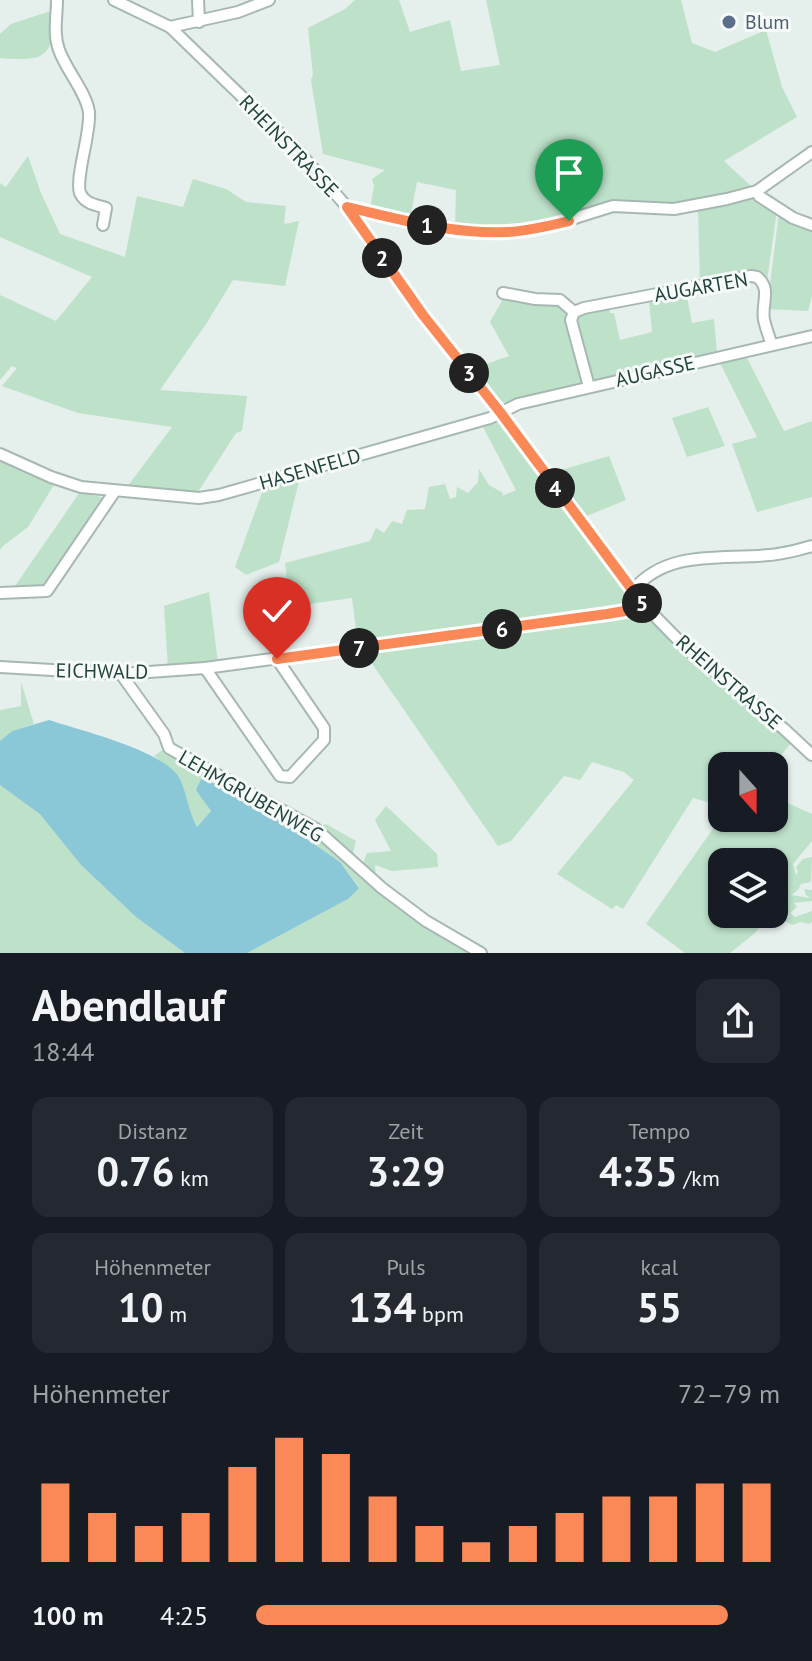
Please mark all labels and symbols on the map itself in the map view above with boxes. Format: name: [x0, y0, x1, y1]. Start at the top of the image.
place label: Blum: [745, 9, 790, 35]
marker: Blum: [720, 13, 738, 31]
street label: RHEINSTRASSE: [234, 89, 344, 203]
pin: [535, 139, 603, 221]
pin: 1: [407, 205, 447, 245]
pin: 2: [362, 238, 402, 278]
street label: AUGARTEN: [652, 266, 750, 308]
street label: AUGASSE: [613, 349, 697, 393]
pin: 3: [449, 353, 489, 393]
street label: HASENFELD: [256, 442, 364, 496]
pin: 4: [535, 468, 575, 508]
pin: [243, 577, 311, 659]
pin: 5: [622, 583, 662, 623]
pin: 6: [482, 609, 522, 649]
pin: 7: [339, 628, 379, 668]
street label: RHEINSTRASSE: [671, 629, 787, 735]
street label: EICHWALD: [56, 657, 148, 685]
street label: LEHMGRUBENWEG: [174, 744, 328, 848]
north arrow: [708, 752, 788, 832]

